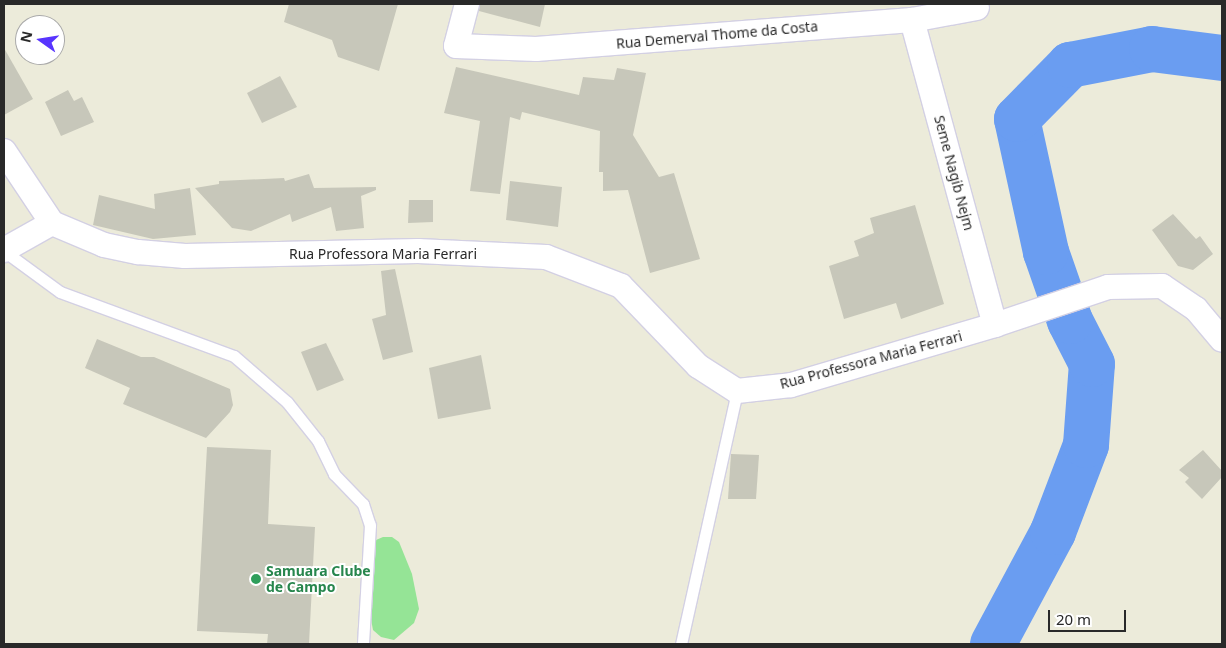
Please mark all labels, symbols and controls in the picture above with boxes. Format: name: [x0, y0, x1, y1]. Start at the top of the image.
north arrow: [15, 15, 65, 65]
street label: Rua Demerval Thome da Costa: [615, 18, 819, 52]
text: N: [15, 29, 36, 44]
street label: Seme Nagib Nejm: [931, 114, 977, 232]
street label: Rua Professora Maria Ferrari: [289, 246, 477, 262]
street label: Rua Professora Maria Ferrari: [778, 328, 964, 392]
place label: Samuara Clube de Campo: [266, 563, 371, 596]
marker: Samuara Clube de Campo: [250, 573, 262, 585]
scale bar: [1051, 600, 1128, 632]
text: 20 m: [1056, 609, 1091, 629]

